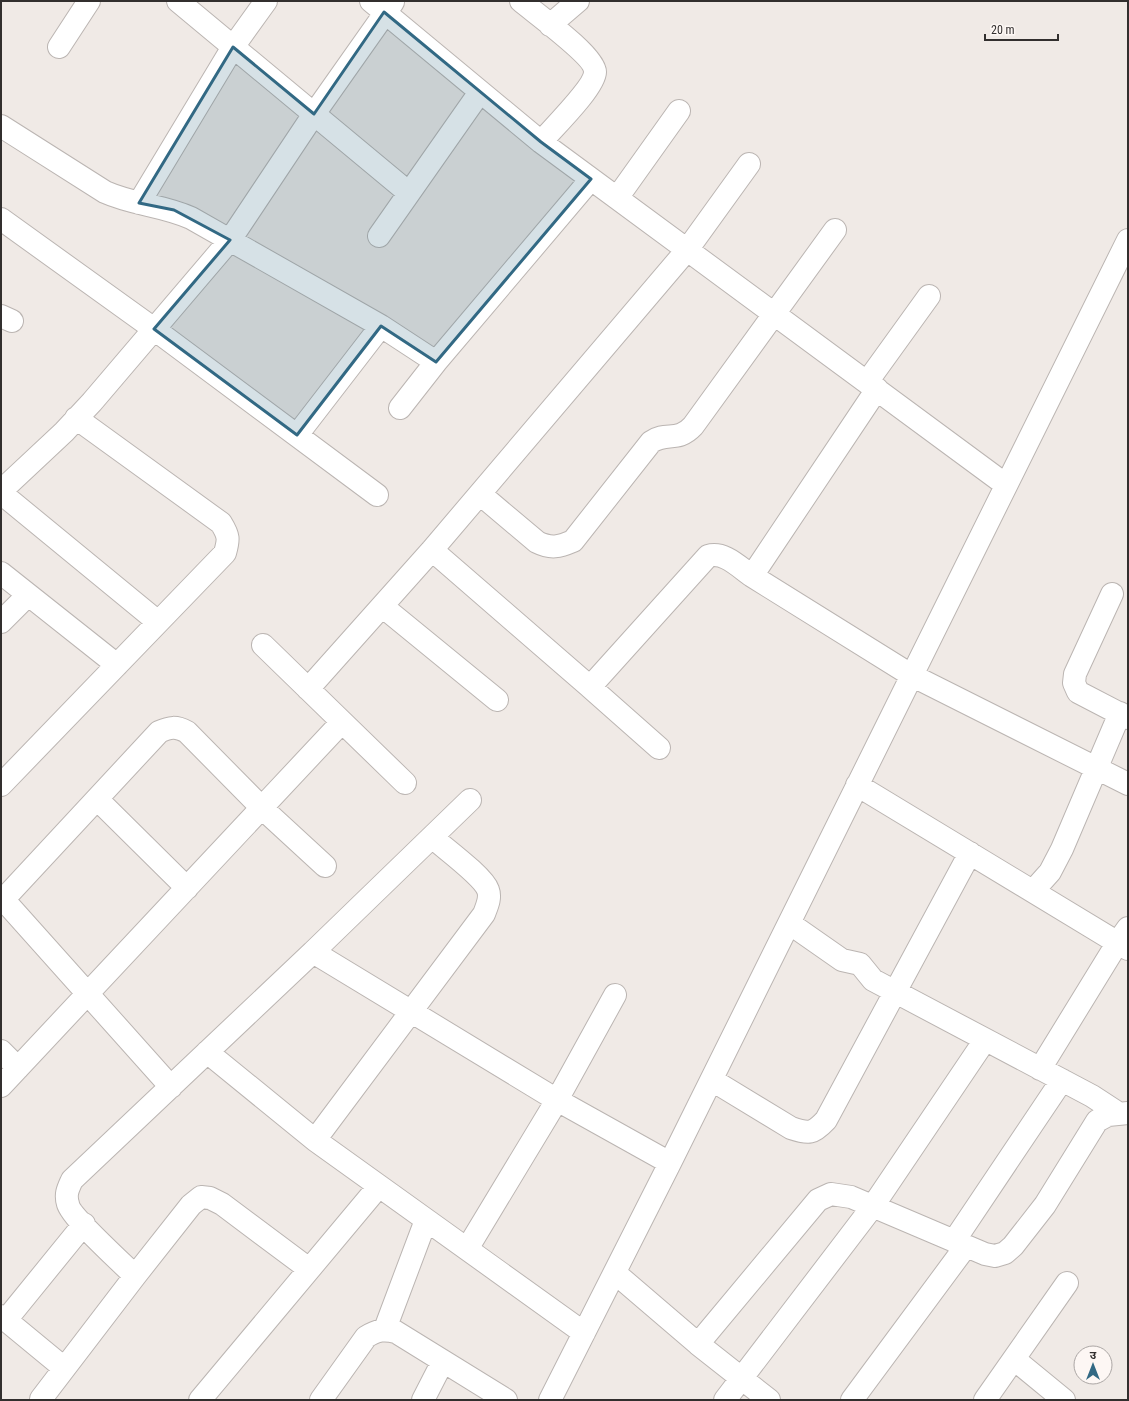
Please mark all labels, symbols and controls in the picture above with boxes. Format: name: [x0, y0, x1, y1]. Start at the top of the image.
scale bar: [985, 16, 1058, 42]
text: 20 m: [991, 23, 1015, 37]
north arrow: [1073, 1345, 1113, 1385]
text: उ: [1090, 1349, 1097, 1362]

